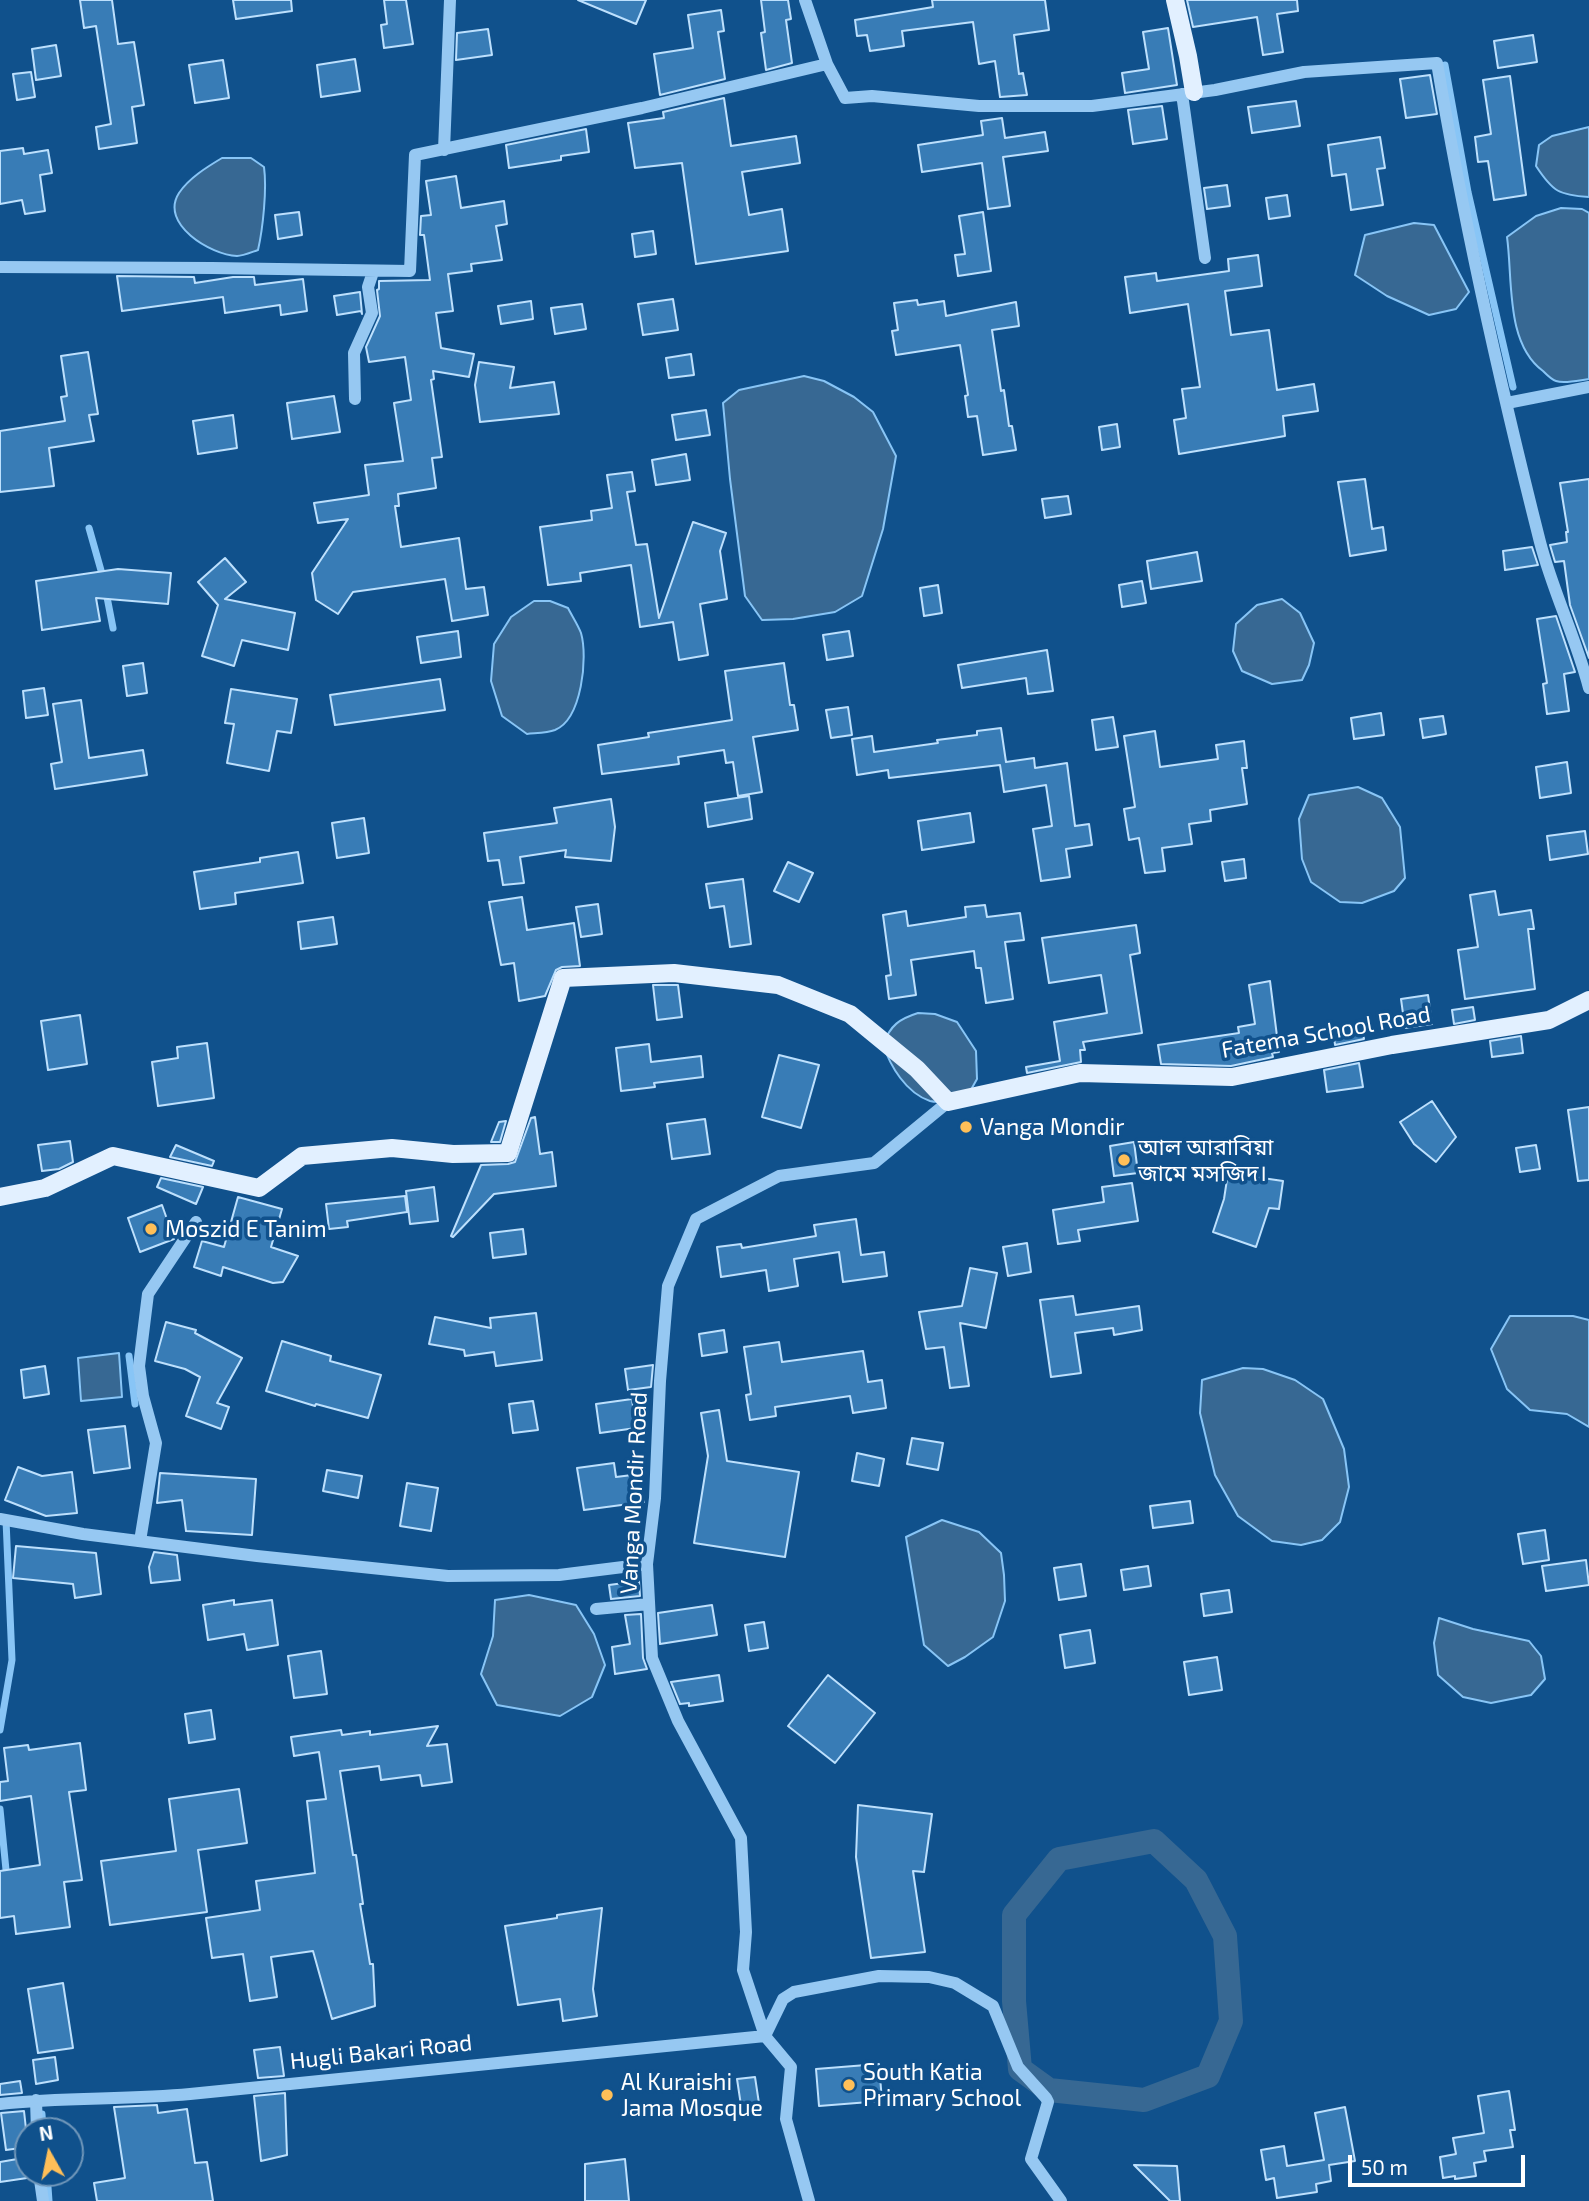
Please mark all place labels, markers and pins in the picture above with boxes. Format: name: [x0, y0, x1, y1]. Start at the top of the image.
place label: Vanga Mondir: [980, 1113, 1125, 1141]
marker: Vanga Mondir: [958, 1119, 974, 1135]
place label: আল আরাবিয়া জামে মসজিদ।: [1138, 1133, 1273, 1187]
marker: আল আরাবিয়া জামে মসজিদ।: [1116, 1152, 1132, 1168]
place label: Moszid E Tanim: [165, 1215, 327, 1243]
marker: Moszid E Tanim: [143, 1221, 159, 1237]
place label: South Katia Primary School: [863, 2058, 1021, 2112]
place label: Al Kuraishi Jama Mosque: [621, 2068, 763, 2122]
marker: South Katia Primary School: [841, 2077, 857, 2093]
marker: Al Kuraishi Jama Mosque: [599, 2087, 615, 2103]

